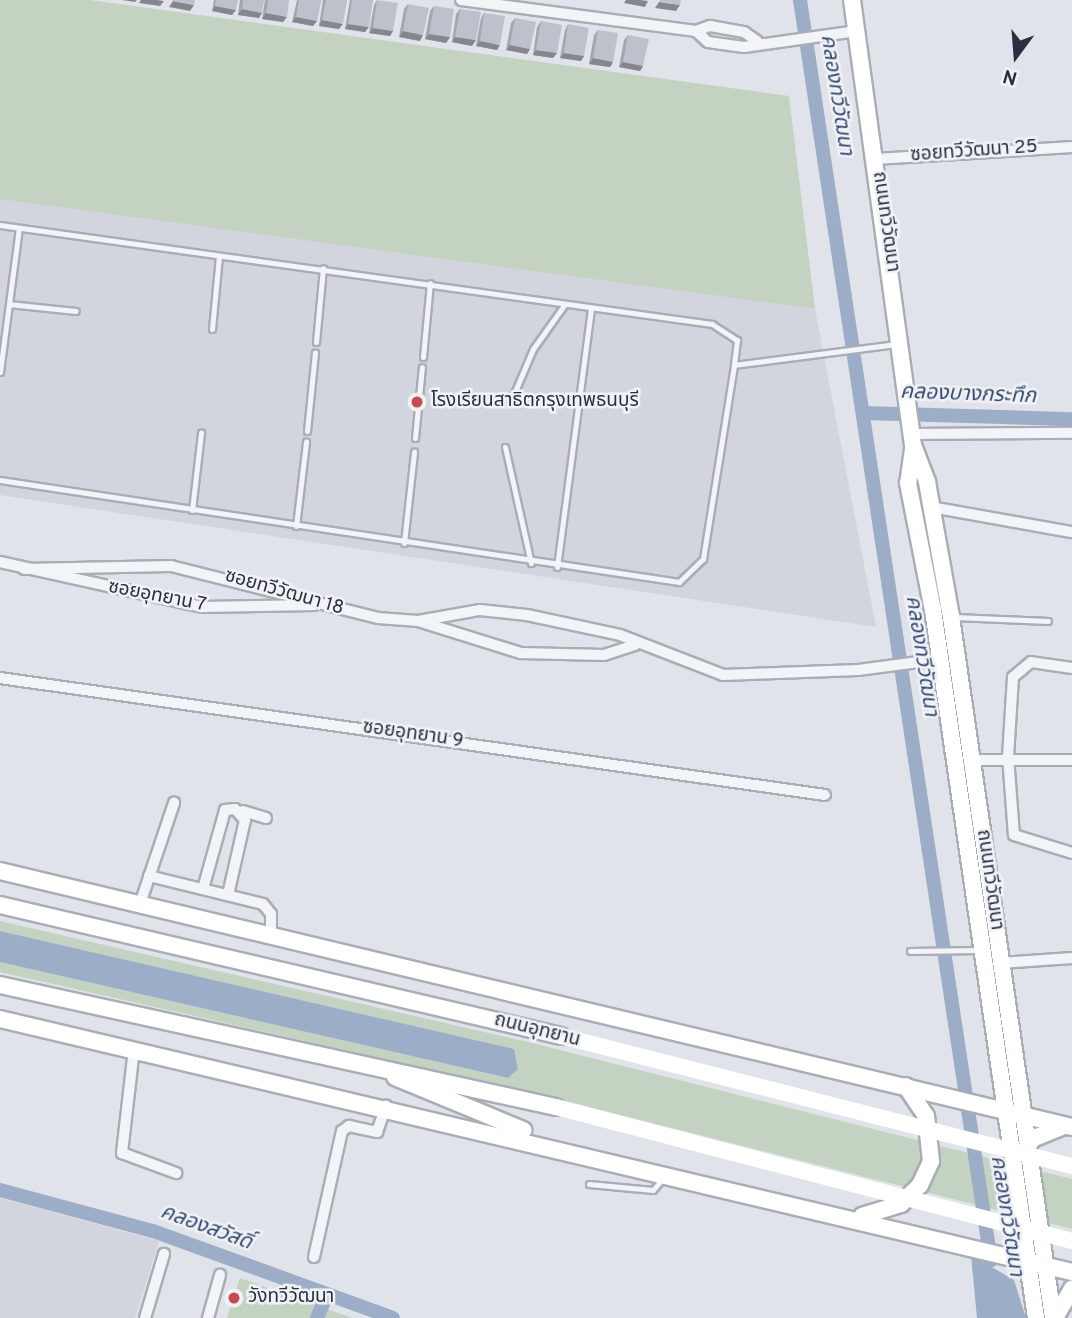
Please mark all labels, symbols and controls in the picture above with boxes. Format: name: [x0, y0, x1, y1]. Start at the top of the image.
north arrow: [981, 21, 1051, 91]
water label: คลองทวีวัฒนา: [814, 33, 858, 157]
text: N: [1000, 63, 1020, 90]
street label: ซอยทวีวัฒนา 25: [910, 136, 1038, 168]
street label: ถนนทวีวัฒนา: [867, 170, 903, 274]
water label: คลองบางกระทึก: [900, 380, 1036, 410]
place label: โรงเรียนสาธิตกรุงเทพธนบุรี: [431, 391, 639, 413]
marker: โรงเรียนสาธิตกรุงเทพธนบุรี: [409, 394, 425, 410]
street label: ซอยทวีวัฒนา 18: [222, 565, 346, 621]
street label: ซอยอุทยาน 7: [106, 576, 208, 618]
water label: คลองทวีวัฒนา: [899, 594, 943, 718]
street label: ซอยอุทยาน 9: [361, 717, 465, 753]
street label: ถนนทวีวัฒนา: [971, 828, 1007, 932]
street label: ถนนอุทยาน: [492, 1009, 582, 1053]
water label: คลองทวีวัฒนา: [984, 1154, 1028, 1278]
water label: คลองสวัสดิ์: [157, 1200, 255, 1256]
place label: วังทวีวัฒนา: [248, 1287, 334, 1309]
marker: วังทวีวัฒนา: [226, 1290, 242, 1306]

